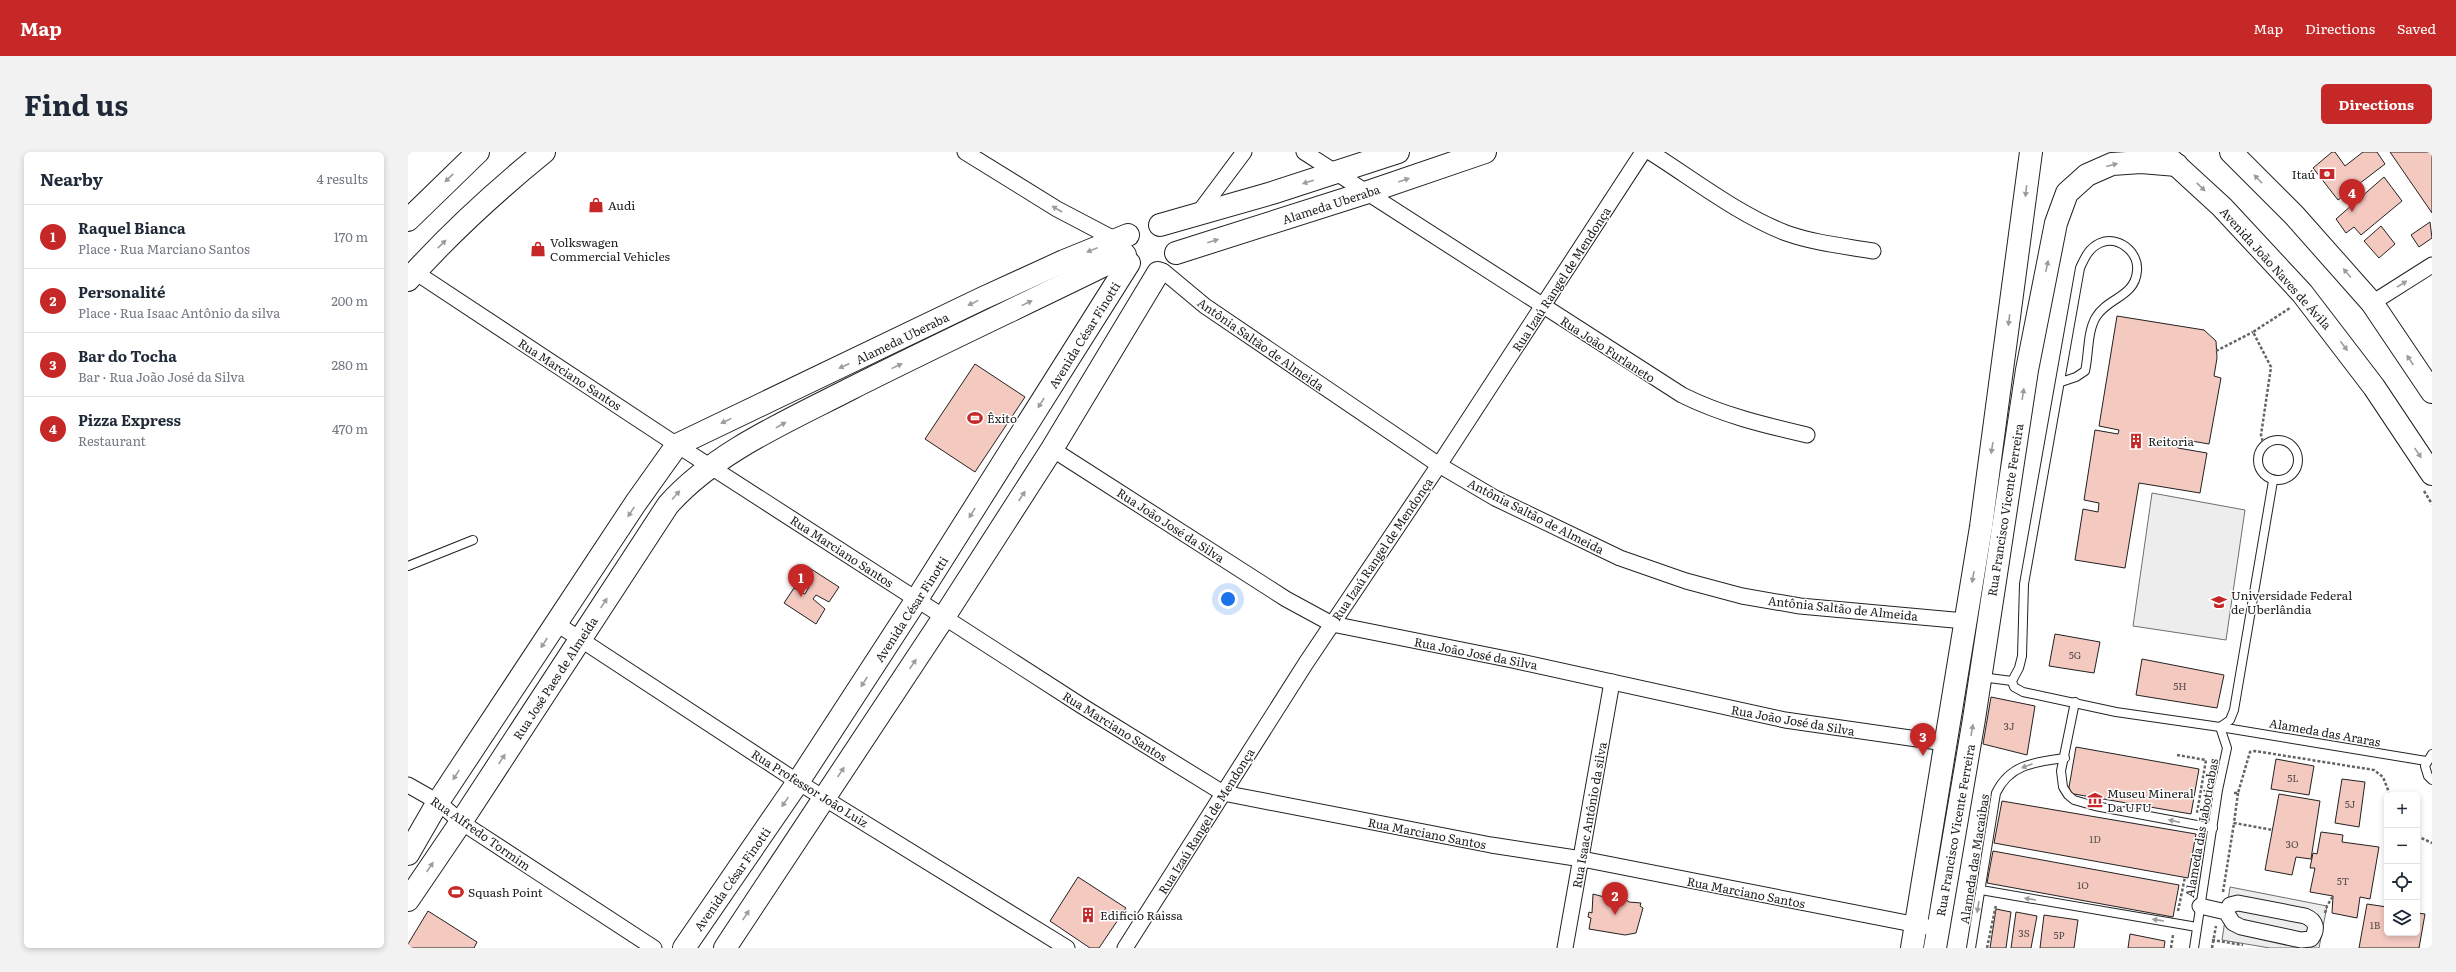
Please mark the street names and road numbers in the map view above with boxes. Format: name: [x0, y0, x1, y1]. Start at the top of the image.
street label: Alameda Uberaba: [1280, 180, 1383, 228]
street label: Rua Izaú Rangel de Mendonça: [1507, 203, 1615, 355]
street label: Avenida João Naves de Ávila: [2216, 203, 2336, 334]
street label: Avenida César Finotti: [1044, 278, 1124, 392]
street label: Antônia Saltão de Almeida: [1194, 293, 1328, 395]
street label: Alameda Uberaba: [852, 307, 952, 368]
street label: Rua João Furlaneto: [1557, 311, 1659, 387]
street label: Rua Marciano Santos: [515, 334, 626, 415]
street label: Rua Francisco Vicente Ferreira: [1982, 422, 2028, 598]
street label: Rua Izaú Rangel de Mendonça: [1327, 473, 1437, 624]
street label: Antônia Saltão de Almeida: [1465, 474, 1608, 559]
street label: Rua João José da Silva: [1114, 483, 1229, 567]
street label: Rua Marciano Santos: [787, 511, 898, 592]
street label: Avenida César Finotti: [870, 553, 952, 665]
street label: Antônia Saltão de Almeida: [1767, 591, 1920, 625]
street label: Rua José Paes de Almeida: [508, 612, 602, 743]
street label: Rua João José da Silva: [1413, 632, 1540, 674]
street label: Rua Marciano Santos: [1059, 687, 1171, 766]
street label: Rua João José da Silva: [1730, 700, 1857, 740]
street label: Alameda das Araras: [2268, 713, 2383, 751]
street label: Rua Isaac Antônio da silva: [1567, 740, 1611, 889]
street label: Rua Francisco Vicente Ferreira: [1931, 742, 1979, 918]
street label: Rua Izaú Rangel de Mendonça: [1153, 744, 1259, 898]
street label: Rua Professor João Luiz: [748, 745, 872, 831]
street label: Alameda das Jaboticabas: [2180, 756, 2222, 899]
street label: Rua Alfredo Tormim: [427, 792, 535, 875]
street label: Alameda das Macaúbas: [1955, 792, 1993, 925]
street label: Rua Marciano Santos: [1366, 813, 1488, 853]
street label: Avenida César Finotti: [689, 824, 775, 934]
street label: Rua Marciano Santos: [1685, 872, 1807, 912]

